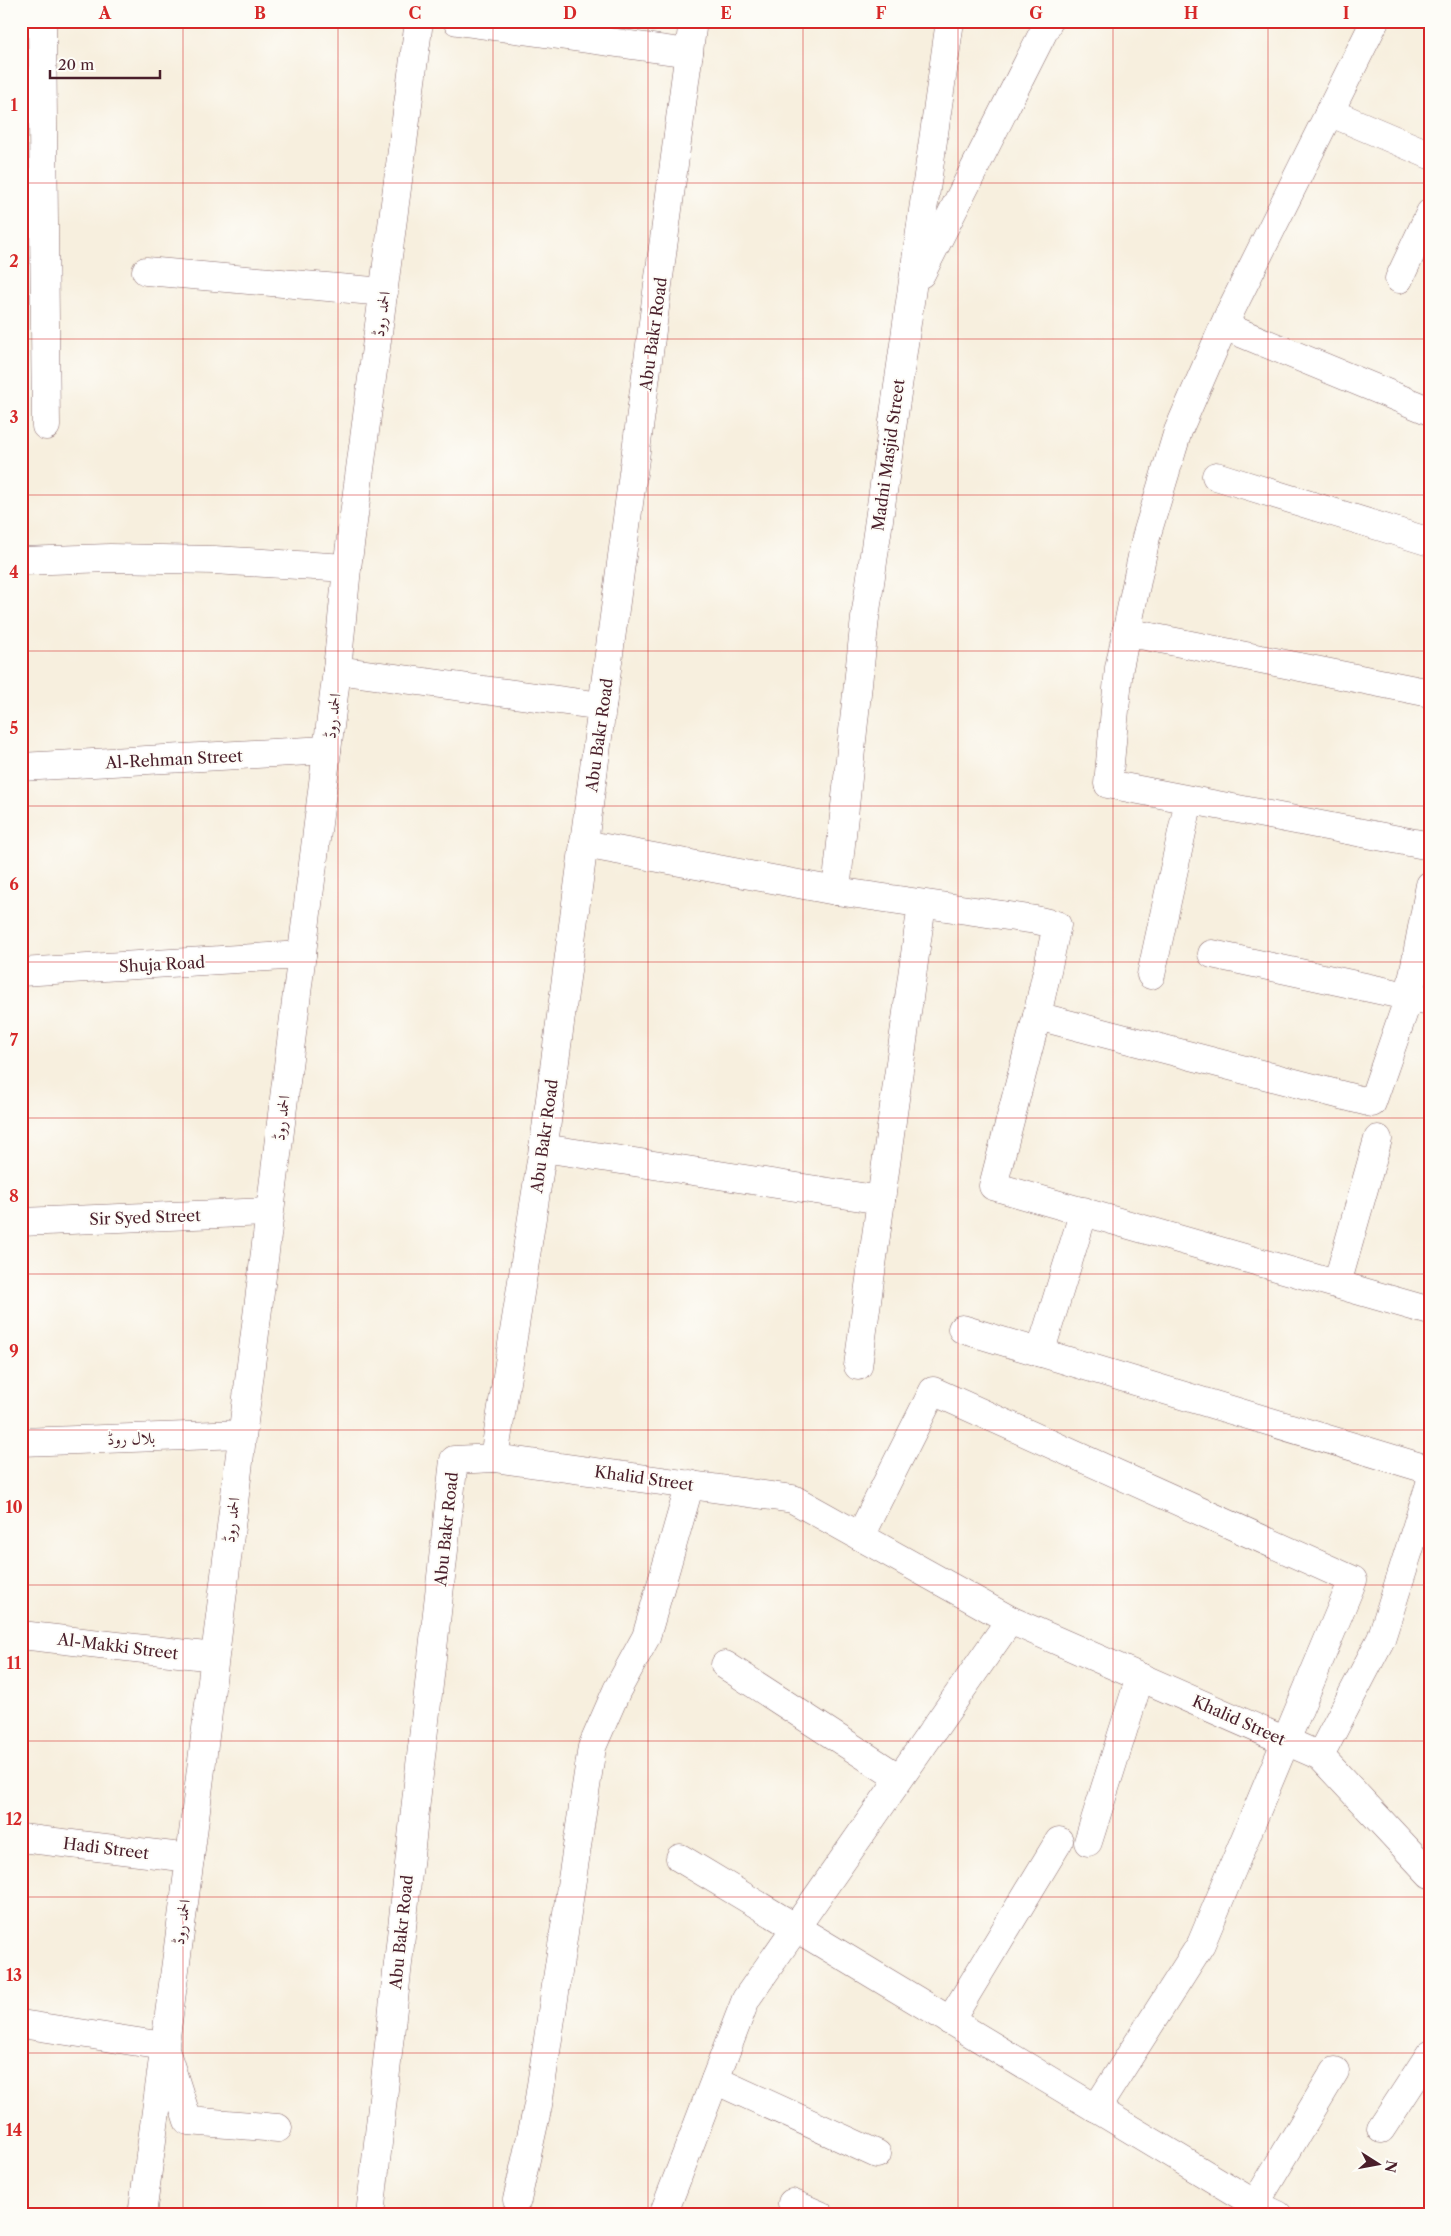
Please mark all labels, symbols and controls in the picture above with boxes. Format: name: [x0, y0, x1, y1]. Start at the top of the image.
text: A: [98, 3, 112, 23]
text: B: [254, 3, 266, 23]
text: C: [409, 3, 421, 23]
text: D: [563, 3, 577, 23]
text: E: [720, 3, 732, 23]
text: F: [876, 3, 887, 23]
text: G: [1029, 3, 1043, 23]
text: H: [1184, 3, 1198, 23]
text: I: [1343, 3, 1350, 23]
scale bar: [50, 48, 160, 80]
text: 20 m: [58, 55, 94, 74]
text: 1: [10, 95, 18, 115]
text: 2: [9, 251, 19, 271]
street label: Abu Bakr Road: [635, 276, 671, 393]
street label: الحمد روڈ: [368, 290, 394, 338]
street label: Madni Masjid Street: [867, 377, 909, 532]
text: 3: [9, 407, 19, 427]
text: 4: [9, 562, 19, 582]
street label: Abu Bakr Road: [581, 677, 617, 794]
street label: الحمد روڈ: [319, 692, 345, 740]
text: 5: [10, 718, 19, 738]
street label: Al-Rehman Street: [104, 745, 243, 773]
text: 6: [9, 874, 19, 894]
street label: Shuja Road: [118, 952, 206, 976]
text: 7: [10, 1030, 19, 1050]
street label: Abu Bakr Road: [526, 1078, 562, 1195]
street label: الحمد روڈ: [268, 1094, 294, 1142]
text: 8: [9, 1186, 19, 1206]
street label: Sir Syed Street: [89, 1205, 201, 1229]
text: 9: [9, 1341, 19, 1361]
street label: بلال روڈ: [107, 1427, 155, 1449]
street label: Khalid Street: [593, 1461, 695, 1495]
street label: Abu Bakr Road: [430, 1471, 462, 1588]
street label: الحمد روڈ: [218, 1496, 244, 1544]
text: 10: [5, 1497, 23, 1517]
street label: Al-Makki Street: [56, 1629, 180, 1663]
text: 11: [7, 1653, 22, 1673]
street label: Khalid Street: [1189, 1691, 1289, 1750]
text: 12: [6, 1809, 22, 1829]
street label: Hadi Street: [62, 1833, 150, 1863]
street label: Abu Bakr Road: [385, 1874, 417, 1991]
street label: الحمد روڈ: [168, 1898, 194, 1946]
text: 13: [6, 1965, 22, 1985]
text: 14: [6, 2120, 22, 2140]
north arrow: [1354, 2138, 1404, 2188]
text: N: [1381, 2159, 1401, 2174]

